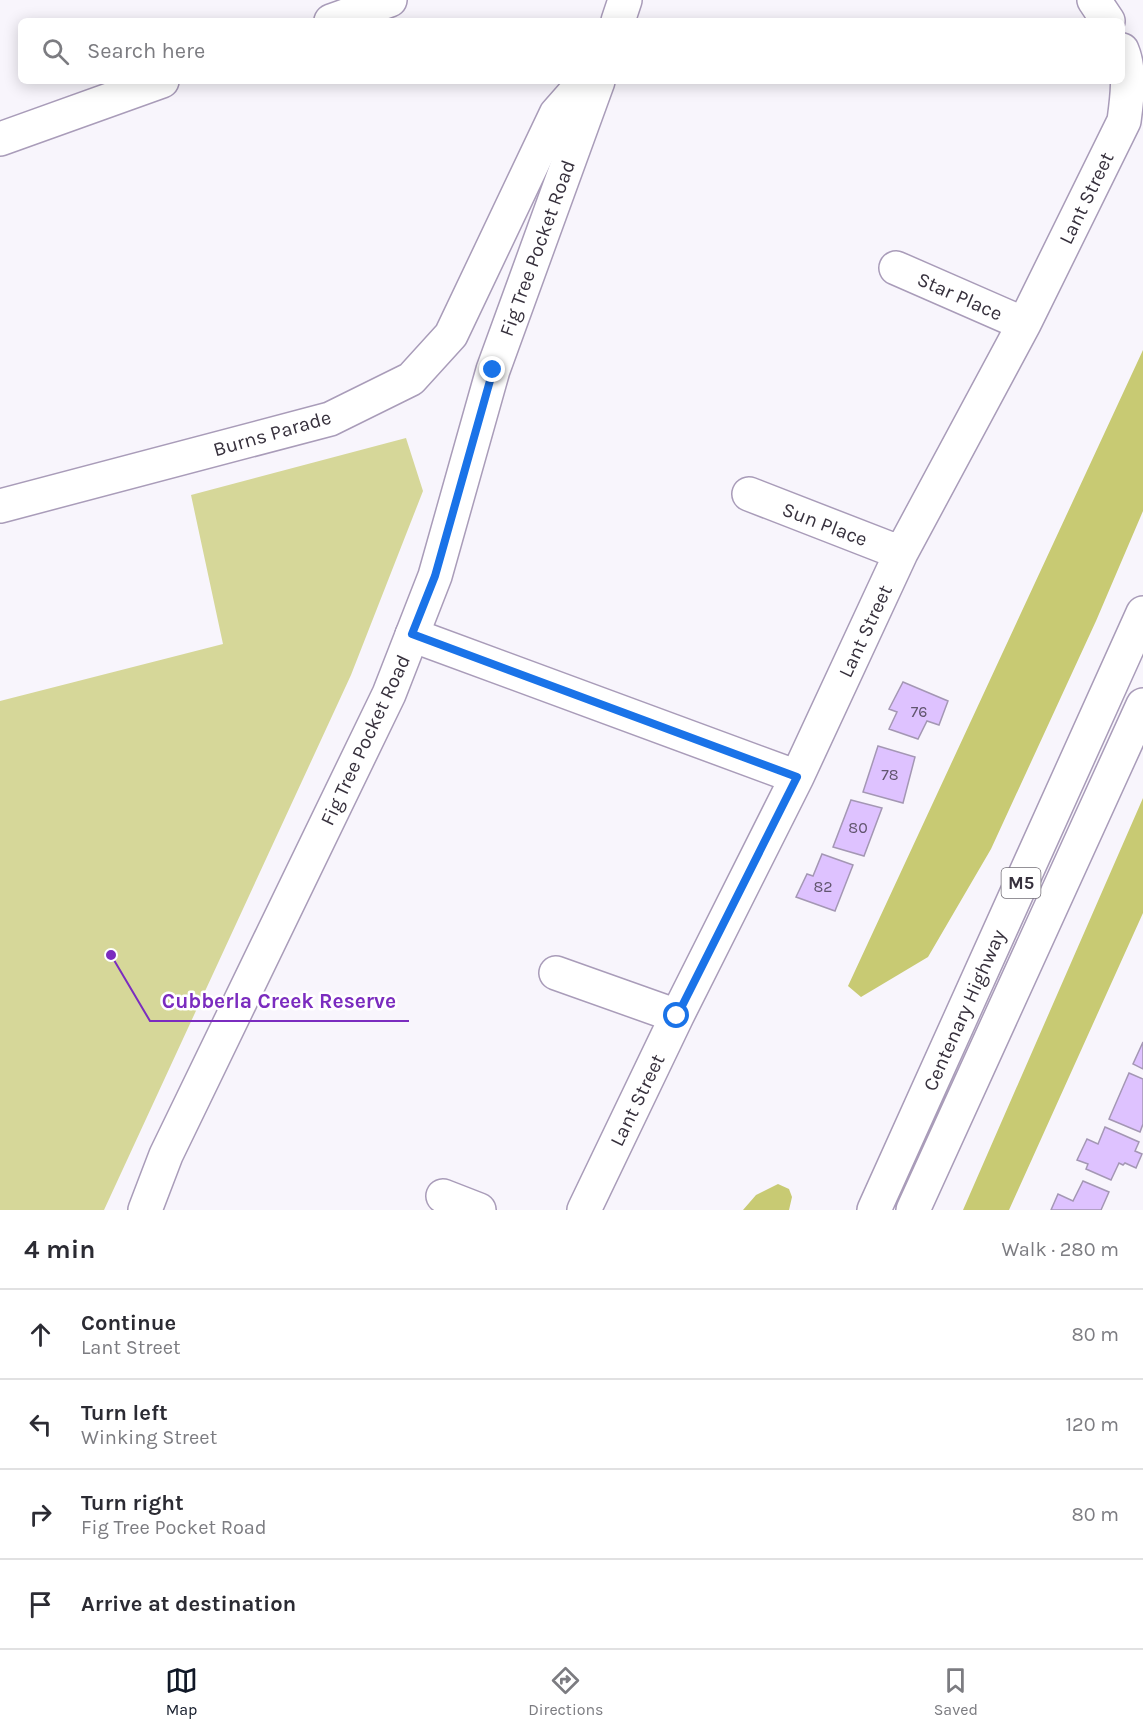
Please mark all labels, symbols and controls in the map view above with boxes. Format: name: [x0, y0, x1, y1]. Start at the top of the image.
search box: [18, 18, 1125, 84]
icon: search: [39, 35, 72, 68]
text: Search here: [87, 38, 205, 64]
street label: Lant Street: [1054, 148, 1119, 248]
street label: Fig Tree Pocket Road: [495, 157, 580, 339]
street label: Star Place: [914, 267, 1006, 325]
route end: [479, 356, 505, 382]
street label: Burns Parade: [211, 406, 334, 461]
street label: Sun Place: [779, 498, 871, 551]
street label: Lant Street: [834, 581, 897, 681]
street label: Fig Tree Pocket Road: [316, 651, 415, 829]
house number: 76: [911, 702, 927, 721]
house number: 78: [881, 765, 899, 784]
house number: 80: [848, 818, 868, 837]
road number: M5: [1002, 868, 1040, 898]
house number: 82: [813, 877, 833, 896]
street label: Centenary Highway: [919, 926, 1010, 1094]
callout: Cubberla Creek Reserve: [150, 982, 409, 1021]
text: Cubberla Creek Reserve: [162, 989, 396, 1013]
route start: [663, 1002, 689, 1028]
street label: Lant Street: [605, 1050, 670, 1150]
text: 4 min: [24, 1234, 95, 1265]
text: Walk · 280 m: [1002, 1238, 1119, 1261]
text: Continue: [81, 1310, 176, 1336]
icon: ahead: [24, 1318, 57, 1351]
text: 80 m: [1071, 1323, 1119, 1346]
text: Lant Street: [81, 1336, 181, 1359]
text: Turn left: [81, 1400, 168, 1426]
icon: left: [24, 1408, 57, 1441]
text: 120 m: [1065, 1413, 1119, 1436]
text: Winking Street: [81, 1426, 217, 1449]
text: Turn right: [81, 1490, 184, 1516]
icon: right: [24, 1498, 57, 1531]
text: 80 m: [1071, 1503, 1119, 1526]
text: Fig Tree Pocket Road: [81, 1516, 267, 1539]
icon: arrive: [24, 1588, 57, 1621]
text: Arrive at destination: [81, 1591, 296, 1617]
tab: Map: [165, 1664, 198, 1719]
tab: Directions: [528, 1664, 603, 1719]
tab: Saved: [934, 1664, 978, 1719]

